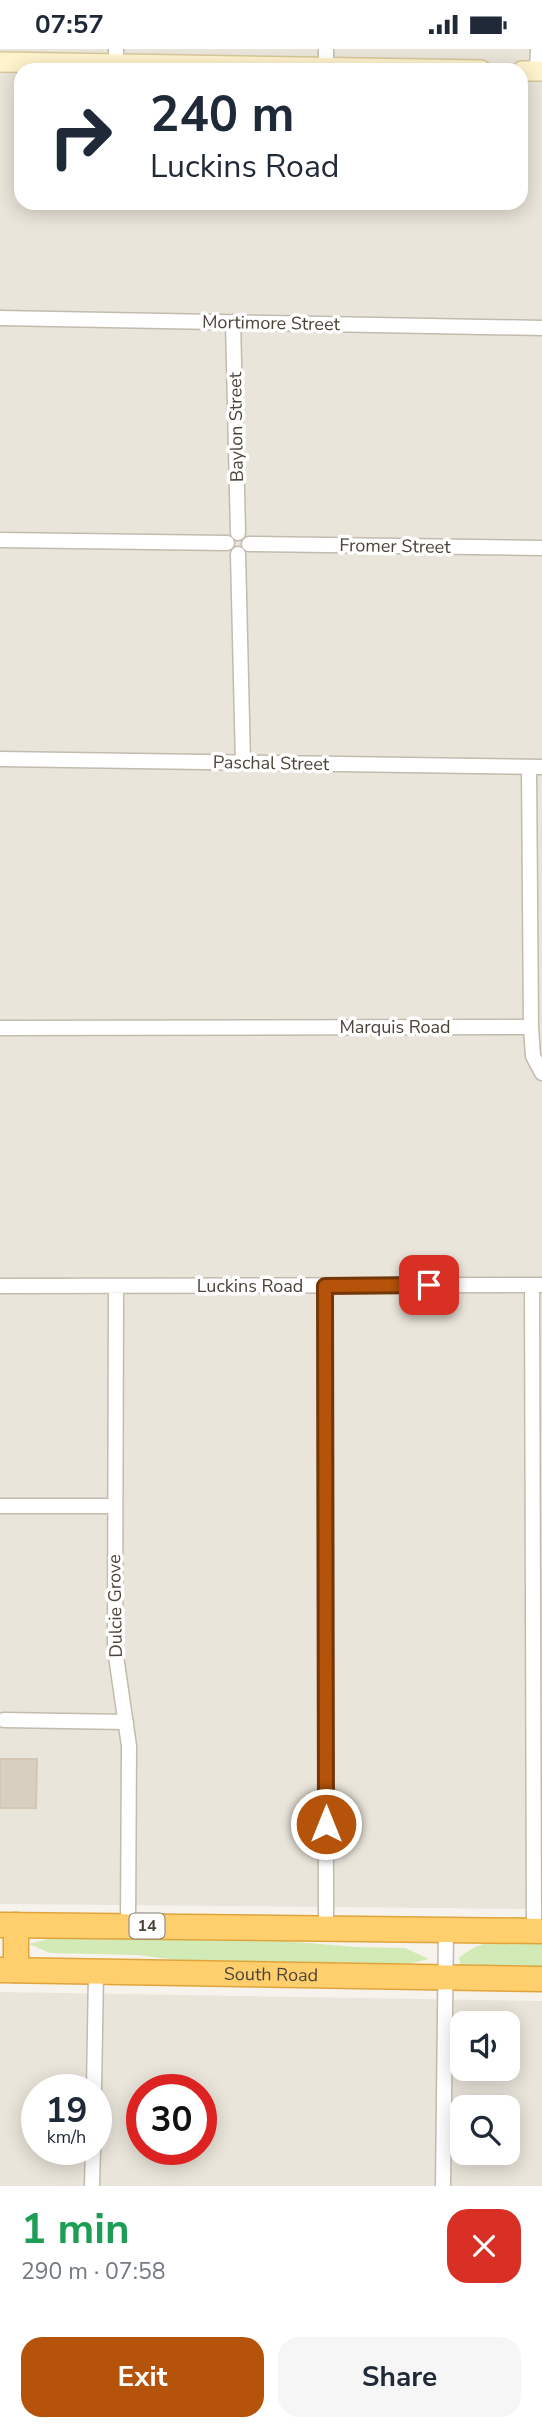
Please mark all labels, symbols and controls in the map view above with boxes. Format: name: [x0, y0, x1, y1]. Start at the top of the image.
text: 07:57: [35, 7, 104, 42]
text: 240 m: [150, 81, 294, 148]
icon: right: [35, 91, 126, 182]
text: Luckins Road: [150, 145, 340, 188]
street label: Mortimore Street: [202, 310, 341, 336]
street label: Baylon Street: [223, 371, 249, 482]
street label: Fromer Street: [339, 533, 451, 559]
street label: Paschal Street: [213, 750, 330, 776]
street label: Marquis Road: [339, 1015, 451, 1039]
pin: [399, 1255, 459, 1315]
icon: arrive: [410, 1266, 448, 1304]
street label: Luckins Road: [197, 1274, 303, 1298]
street label: Dulcie Grove: [102, 1554, 128, 1658]
position arrow: [289, 1787, 363, 1861]
road number: 14: [130, 1914, 164, 1939]
street label: South Road: [224, 1962, 318, 1987]
map controls: [450, 2011, 520, 2165]
button: sound: [450, 2011, 520, 2081]
speed limit sign: 30: [126, 2074, 217, 2165]
text: 19: [45, 2087, 88, 2134]
button: search: [450, 2095, 520, 2165]
text: km/h: [47, 2125, 86, 2149]
text: 1 min: [21, 2201, 130, 2258]
button: close: [447, 2209, 521, 2283]
text: 290 m · 07:58: [21, 2256, 166, 2287]
button: Exit: [21, 2337, 264, 2417]
button: Share: [278, 2337, 521, 2417]

